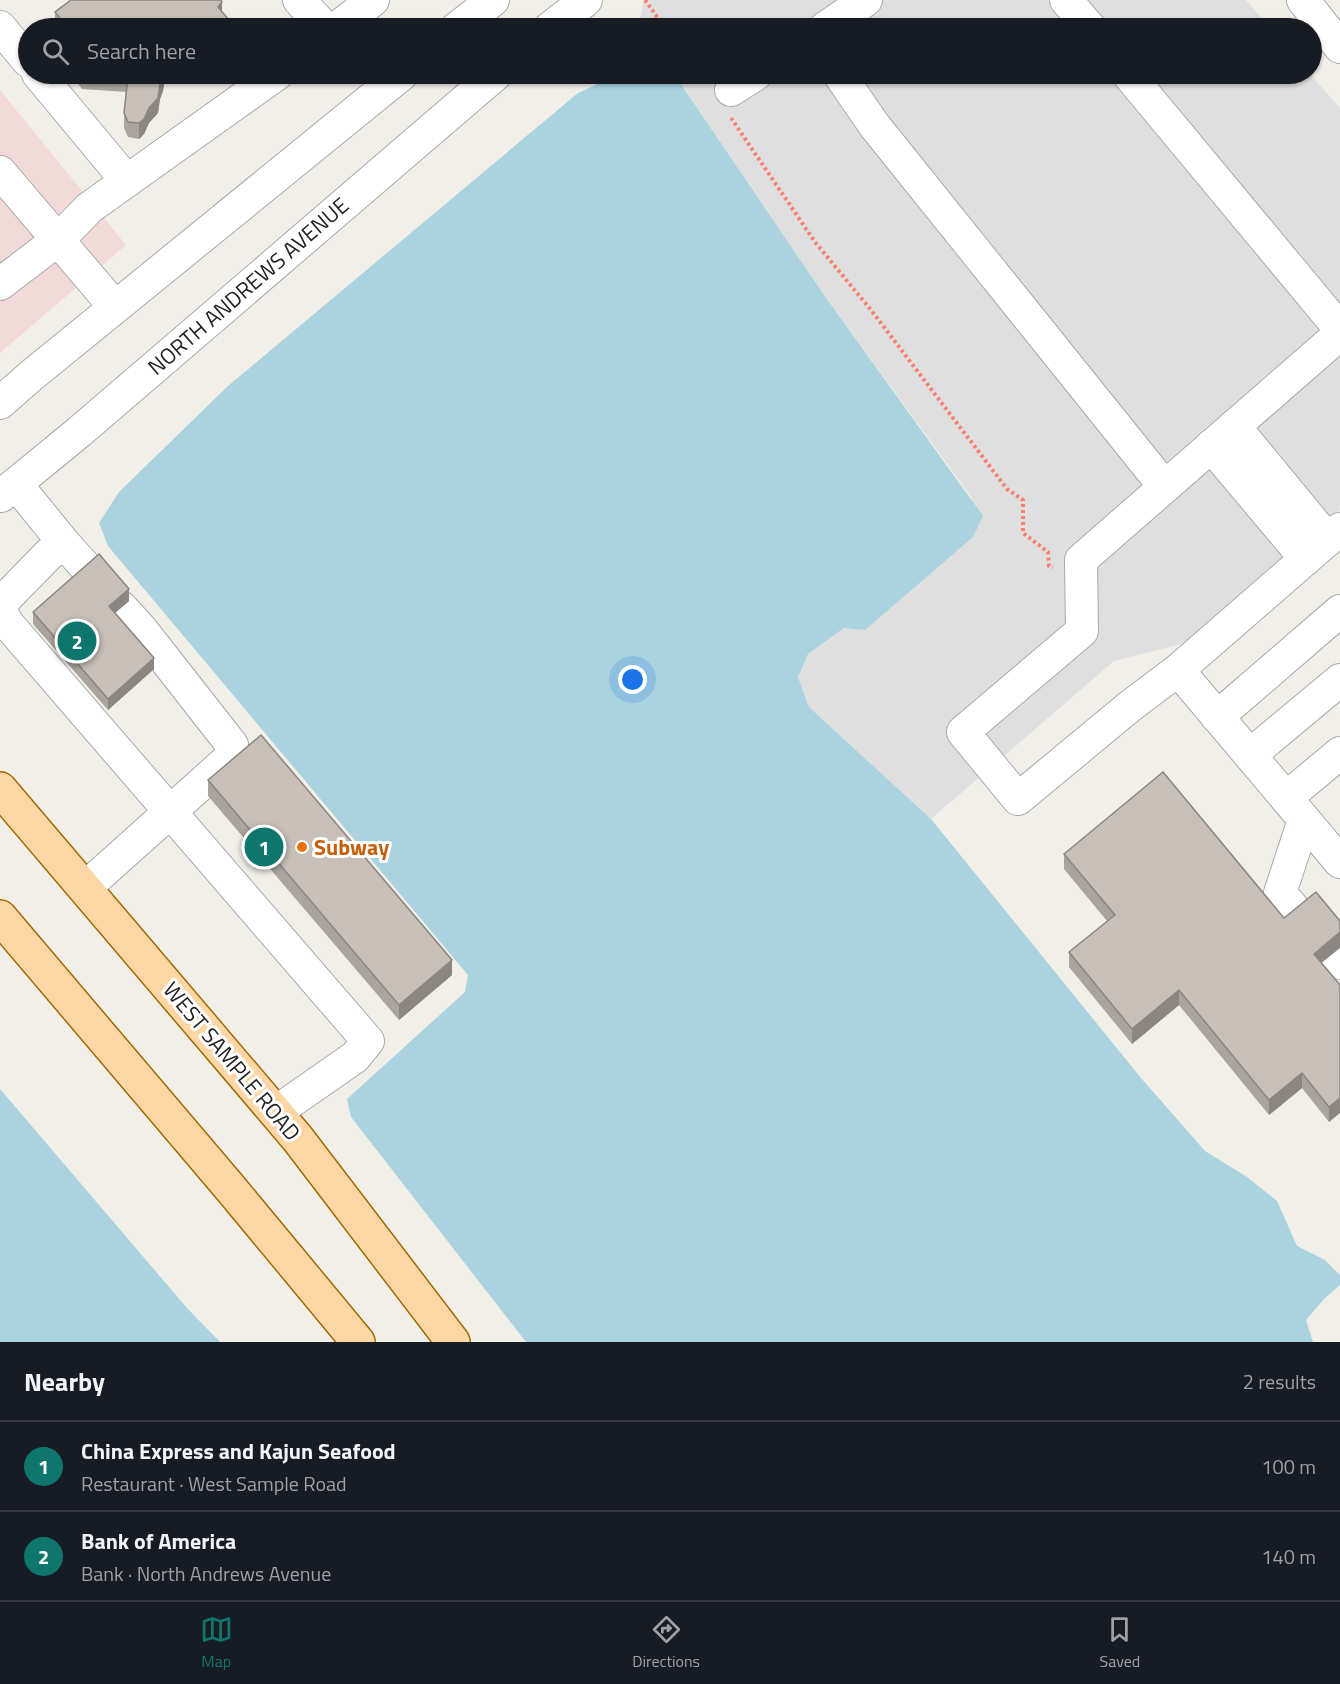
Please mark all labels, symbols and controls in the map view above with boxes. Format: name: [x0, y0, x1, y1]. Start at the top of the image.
search box: [18, 18, 1322, 84]
text: Search here: [87, 34, 196, 68]
icon: search: [39, 35, 72, 68]
street label: NORTH ANDREWS AVENUE: [140, 189, 356, 383]
pin: 2: [58, 618, 97, 664]
your location: [618, 665, 647, 694]
pin: 1: [244, 824, 284, 870]
place label: Subway: [314, 830, 389, 864]
marker: Subway: [295, 840, 309, 854]
street label: WEST SAMPLE ROAD: [155, 974, 309, 1148]
text: Nearby: [24, 1362, 105, 1401]
text: 2 results: [1243, 1366, 1316, 1397]
text: China Express and Kajun Seafood: [81, 1434, 396, 1468]
text: 1: [38, 1451, 49, 1482]
text: 100 m: [1261, 1451, 1316, 1482]
text: Restaurant · West Sample Road: [81, 1468, 347, 1499]
text: Bank of America: [81, 1524, 236, 1558]
text: 2: [38, 1541, 49, 1572]
text: 140 m: [1261, 1541, 1316, 1572]
text: Bank · North Andrews Avenue: [81, 1558, 331, 1589]
tab: Map: [200, 1613, 233, 1673]
tab: Directions: [632, 1613, 700, 1673]
tab: Saved: [1100, 1613, 1140, 1673]

